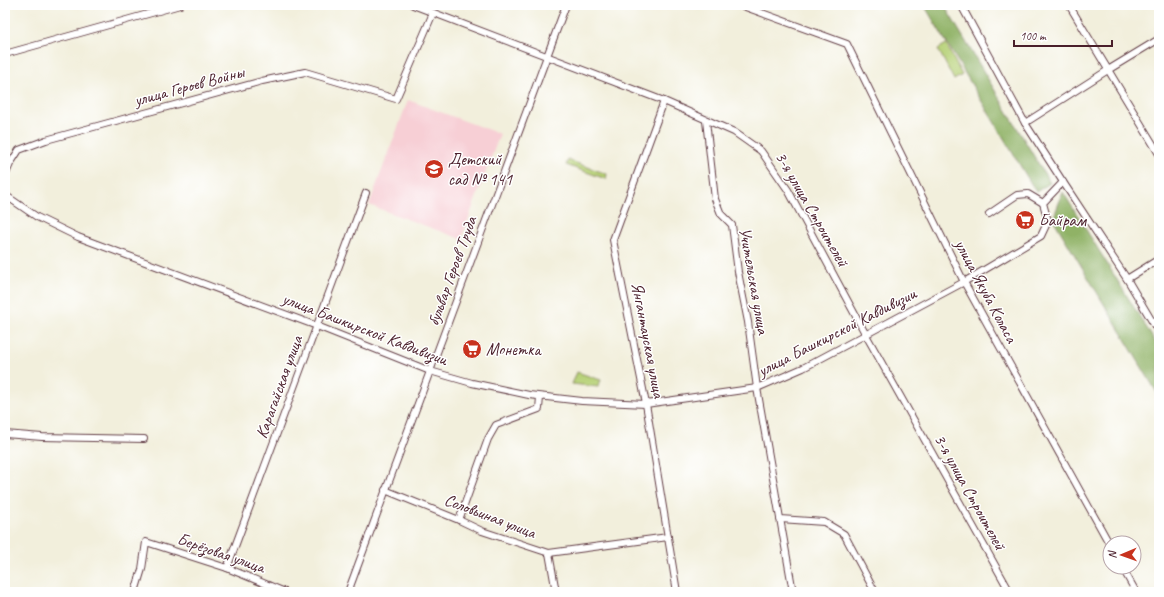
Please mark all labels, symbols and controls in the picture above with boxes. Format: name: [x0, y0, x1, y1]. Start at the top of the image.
scale bar: [1014, 22, 1112, 48]
text: 100 m: [1020, 28, 1047, 44]
street label: улица Героев Войны: [131, 61, 248, 111]
street label: 3-я улица Строителей: [771, 148, 854, 271]
place label: Детский сад № 141: [448, 149, 513, 190]
school or university icon: Детский сад № 141: [423, 158, 445, 180]
supermarket icon: Байрам: [1014, 209, 1036, 231]
place label: Байрам: [1039, 210, 1087, 231]
street label: бульвар Героев Труда: [423, 212, 482, 328]
street label: Учительская улица: [734, 226, 774, 337]
street label: улица Якуба Коласа: [949, 235, 1023, 347]
street label: Янгантауская улица: [627, 280, 670, 401]
street label: улица Башкирской Кавдивизии: [753, 282, 922, 382]
street label: улица Башкирской Кавдивизии: [278, 287, 452, 372]
street label: Карагайская улица: [251, 332, 308, 441]
supermarket icon: Монетка: [461, 338, 483, 360]
place label: Монетка: [486, 339, 542, 360]
street label: 3-я улица Строителей: [929, 430, 1011, 555]
street label: Соловьиная улица: [441, 489, 540, 543]
street label: Берёзовая улица: [174, 528, 269, 579]
north arrow: [1102, 535, 1142, 575]
text: N: [1105, 550, 1119, 559]

